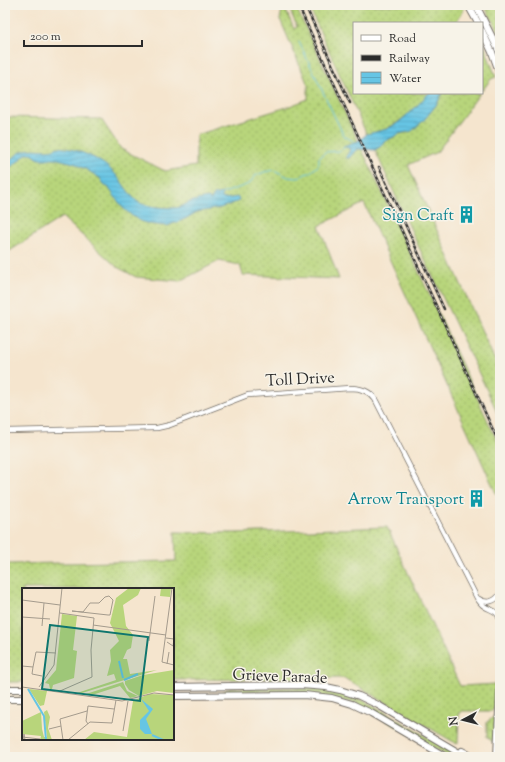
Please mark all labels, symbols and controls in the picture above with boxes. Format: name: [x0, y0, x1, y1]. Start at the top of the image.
scale bar: [24, 22, 142, 48]
legend: [353, 22, 483, 94]
text: 200 m: [30, 28, 61, 46]
text: Road: [389, 30, 416, 48]
text: Railway: [389, 50, 430, 68]
text: Water: [389, 70, 422, 88]
building icon: Sign Craft: [457, 204, 477, 224]
place label: Sign Craft: [382, 205, 455, 228]
street label: Toll Drive: [265, 367, 335, 394]
building icon: Arrow Transport: [467, 488, 487, 508]
place label: Arrow Transport: [348, 489, 465, 512]
inset map: [22, 588, 174, 740]
street label: Grieve Parade: [232, 664, 328, 691]
north arrow: [443, 700, 483, 740]
text: N: [446, 716, 463, 727]

